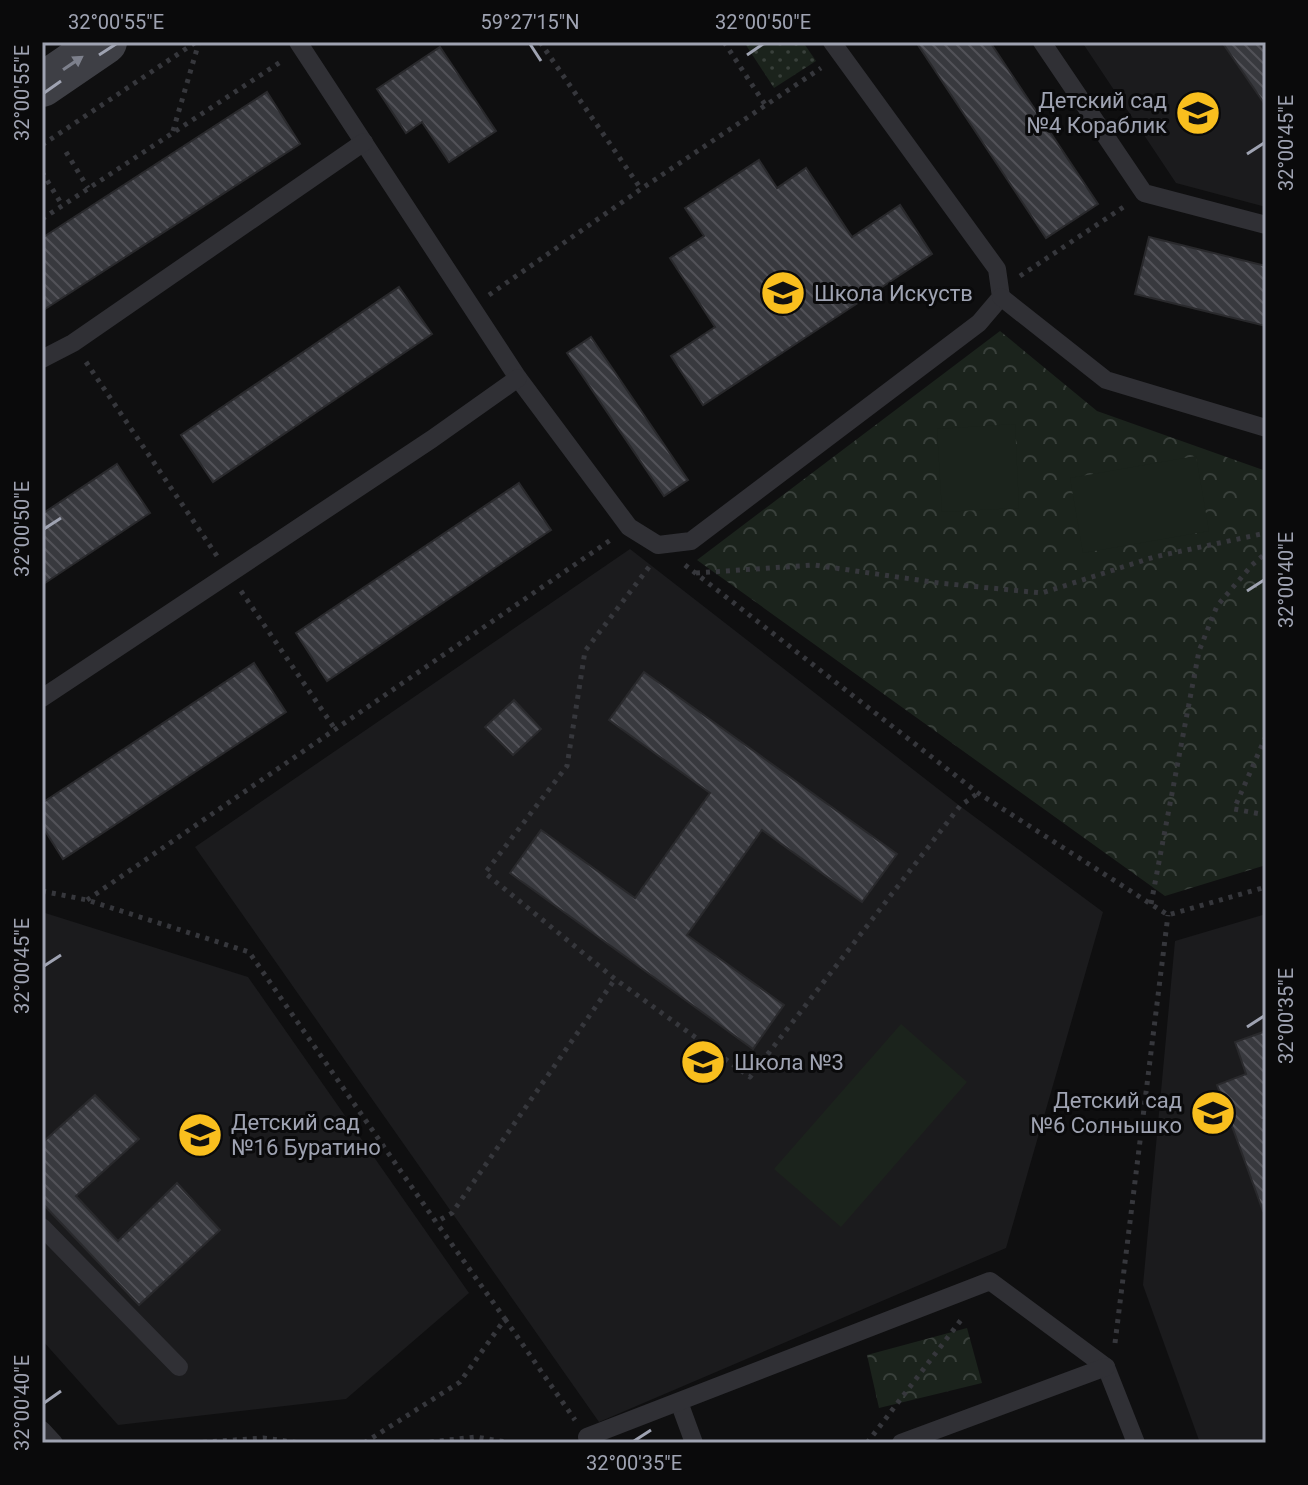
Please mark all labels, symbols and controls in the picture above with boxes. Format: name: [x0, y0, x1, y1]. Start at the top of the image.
text: 32°00'55"E: [68, 10, 164, 34]
text: 59°27'15"N: [480, 10, 580, 34]
text: 32°00'50"E: [715, 10, 811, 34]
text: 32°00'55"E: [10, 45, 34, 141]
one-way arrow: [63, 56, 84, 71]
place label: Детский сад №4 Кораблик: [1026, 88, 1167, 138]
school or university icon: Детский сад №4 Кораблик: [1174, 89, 1222, 137]
text: 32°00'45"E: [1274, 95, 1298, 191]
school or university icon: Школа Искуств: [759, 269, 807, 317]
place label: Школа Искуств: [814, 281, 973, 306]
text: 32°00'50"E: [10, 481, 34, 577]
text: 32°00'40"E: [1274, 532, 1298, 628]
text: 32°00'45"E: [10, 918, 34, 1014]
text: 32°00'35"E: [1274, 968, 1298, 1064]
school or university icon: Школа №3: [679, 1038, 727, 1086]
place label: Школа №3: [734, 1050, 844, 1075]
place label: Детский сад №6 Солнышко: [1030, 1088, 1182, 1138]
school or university icon: Детский сад №6 Солнышко: [1189, 1089, 1237, 1137]
place label: Детский сад №16 Буратино: [231, 1110, 381, 1160]
school or university icon: Детский сад №16 Буратино: [176, 1111, 224, 1159]
text: 32°00'40"E: [10, 1355, 34, 1451]
text: 32°00'35"E: [586, 1451, 682, 1475]

